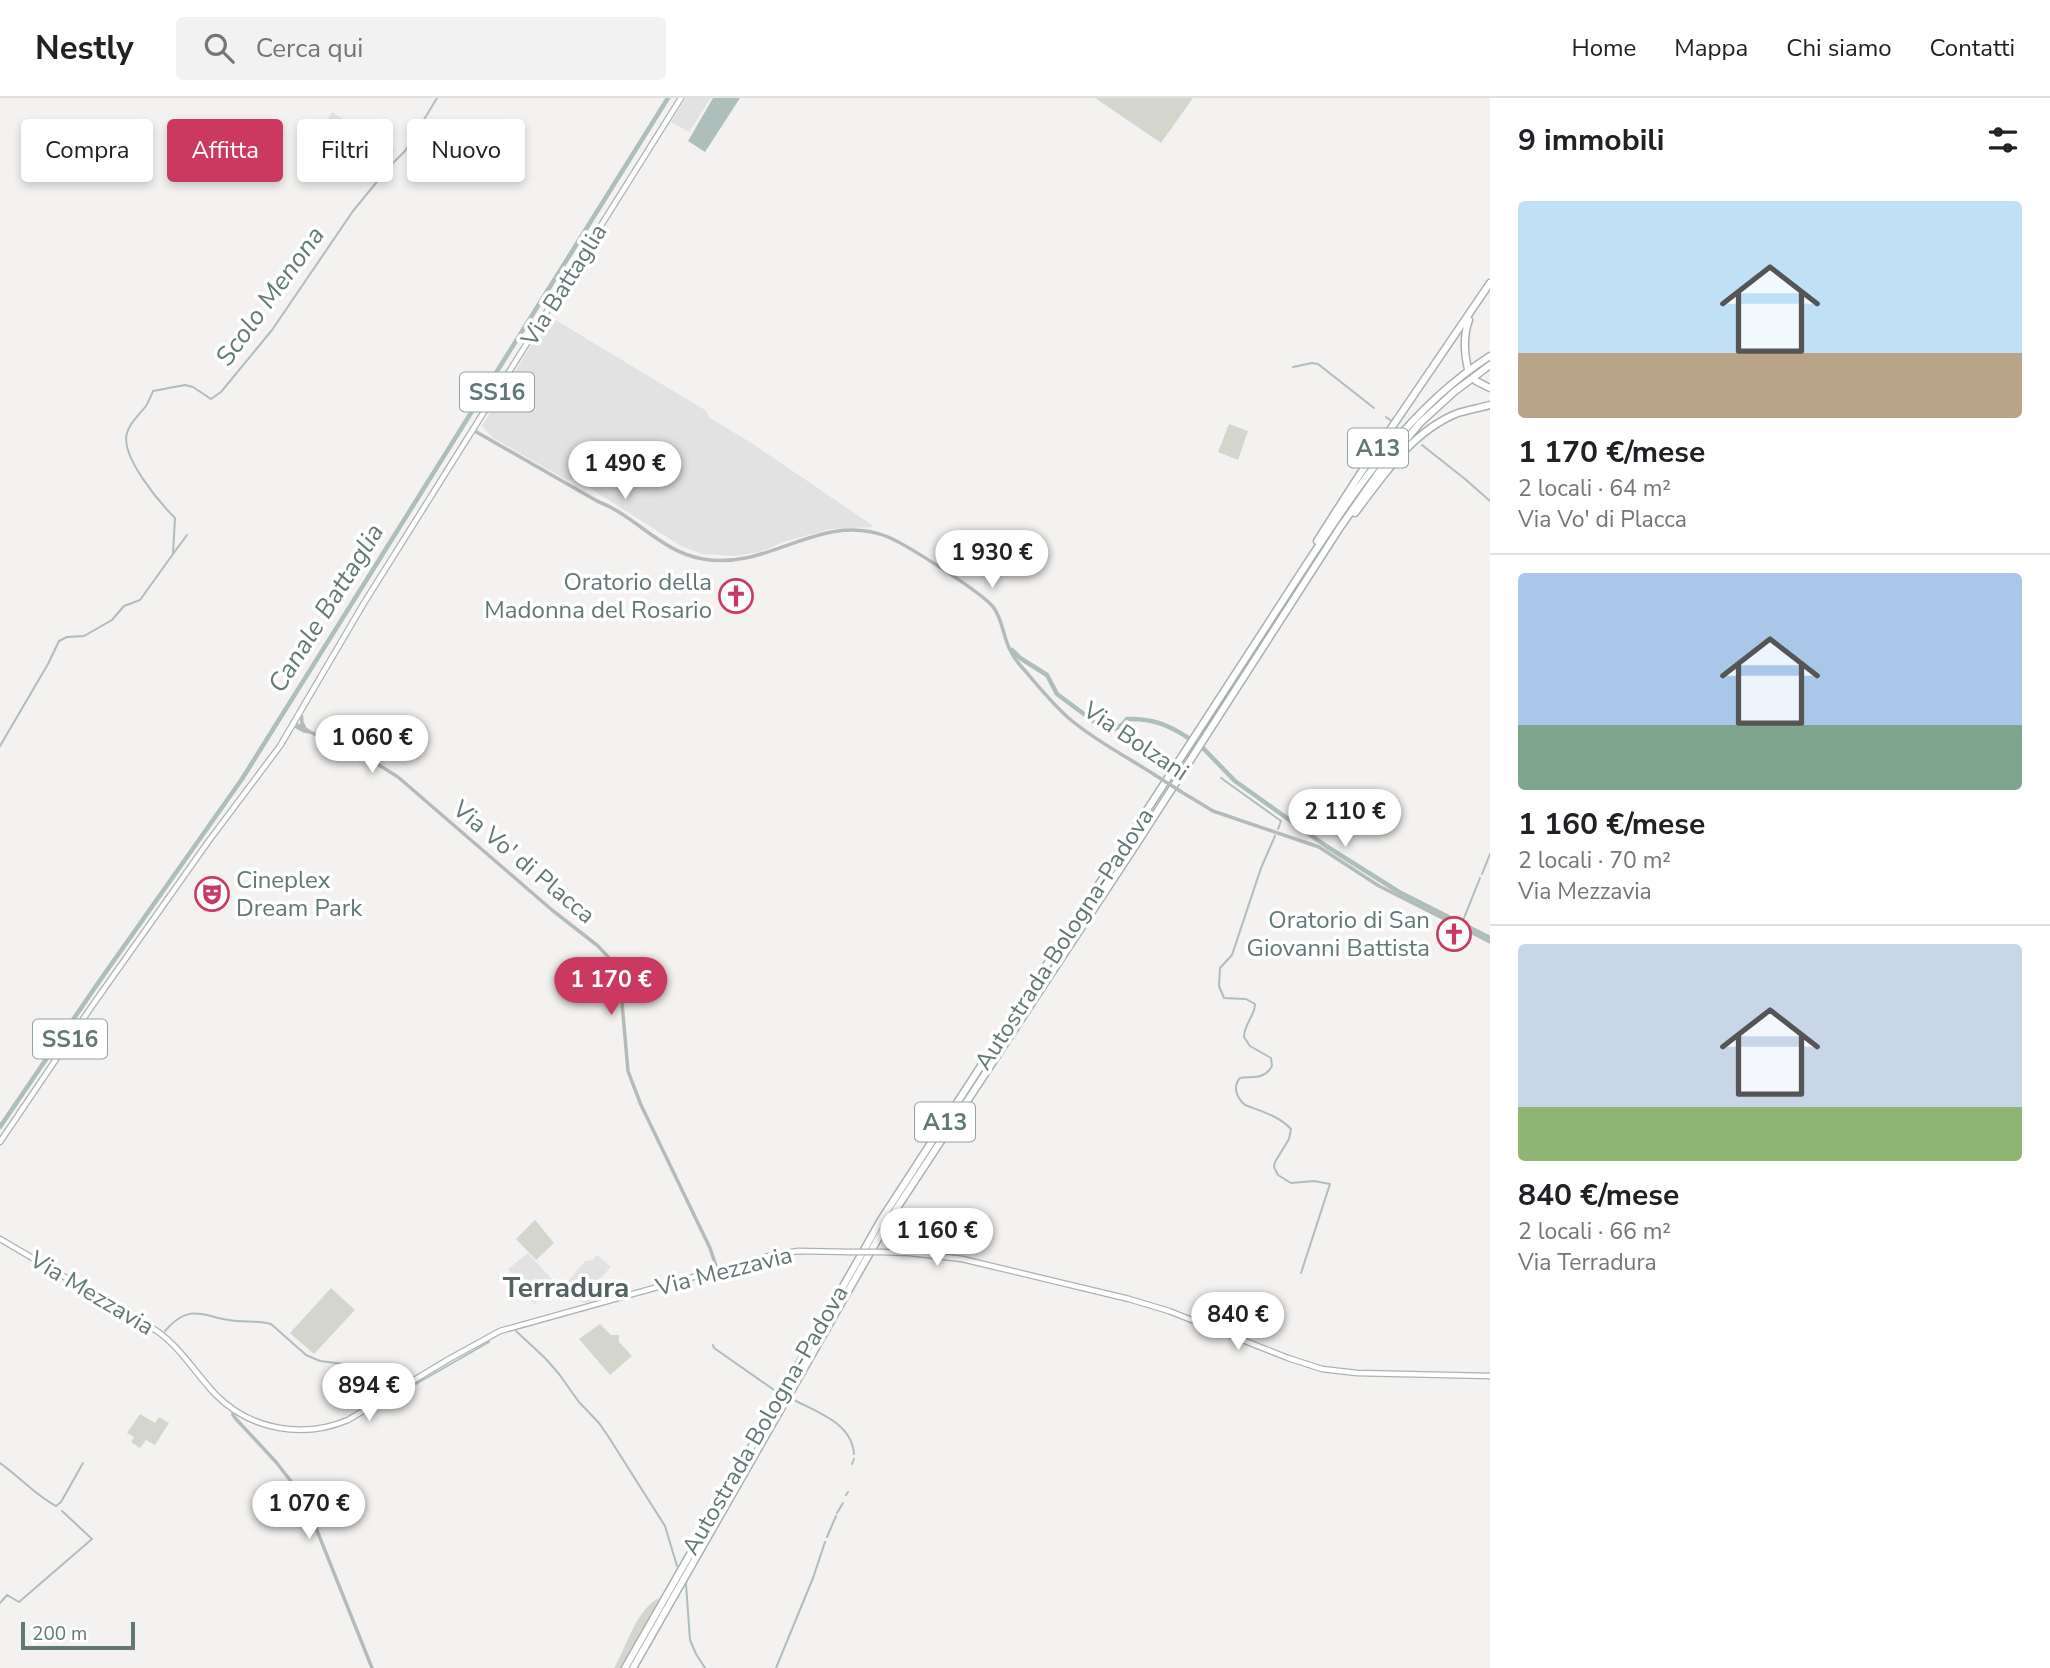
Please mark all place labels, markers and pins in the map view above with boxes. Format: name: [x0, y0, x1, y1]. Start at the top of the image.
pin: 1 490 €: [560, 442, 690, 501]
pin: 1 930 €: [927, 531, 1057, 590]
place label: Oratorio della Madonna del Rosario: [484, 566, 712, 626]
church icon: Oratorio della Madonna del Rosario: [717, 577, 755, 615]
pin: 1 060 €: [307, 716, 437, 775]
pin: 2 110 €: [1280, 790, 1410, 849]
place label: Cineplex Dream Park: [236, 864, 363, 924]
theatre icon: Cineplex Dream Park: [193, 875, 231, 913]
place label: Oratorio di San Giovanni Battista: [1246, 904, 1430, 964]
church icon: Oratorio di San Giovanni Battista: [1435, 915, 1473, 953]
pin: 1 170 €: [546, 958, 676, 1017]
pin: 1 160 €: [872, 1208, 1002, 1268]
pin: 840 €: [1189, 1292, 1287, 1352]
pin: 894 €: [320, 1364, 418, 1423]
pin: 1 070 €: [244, 1482, 374, 1541]

